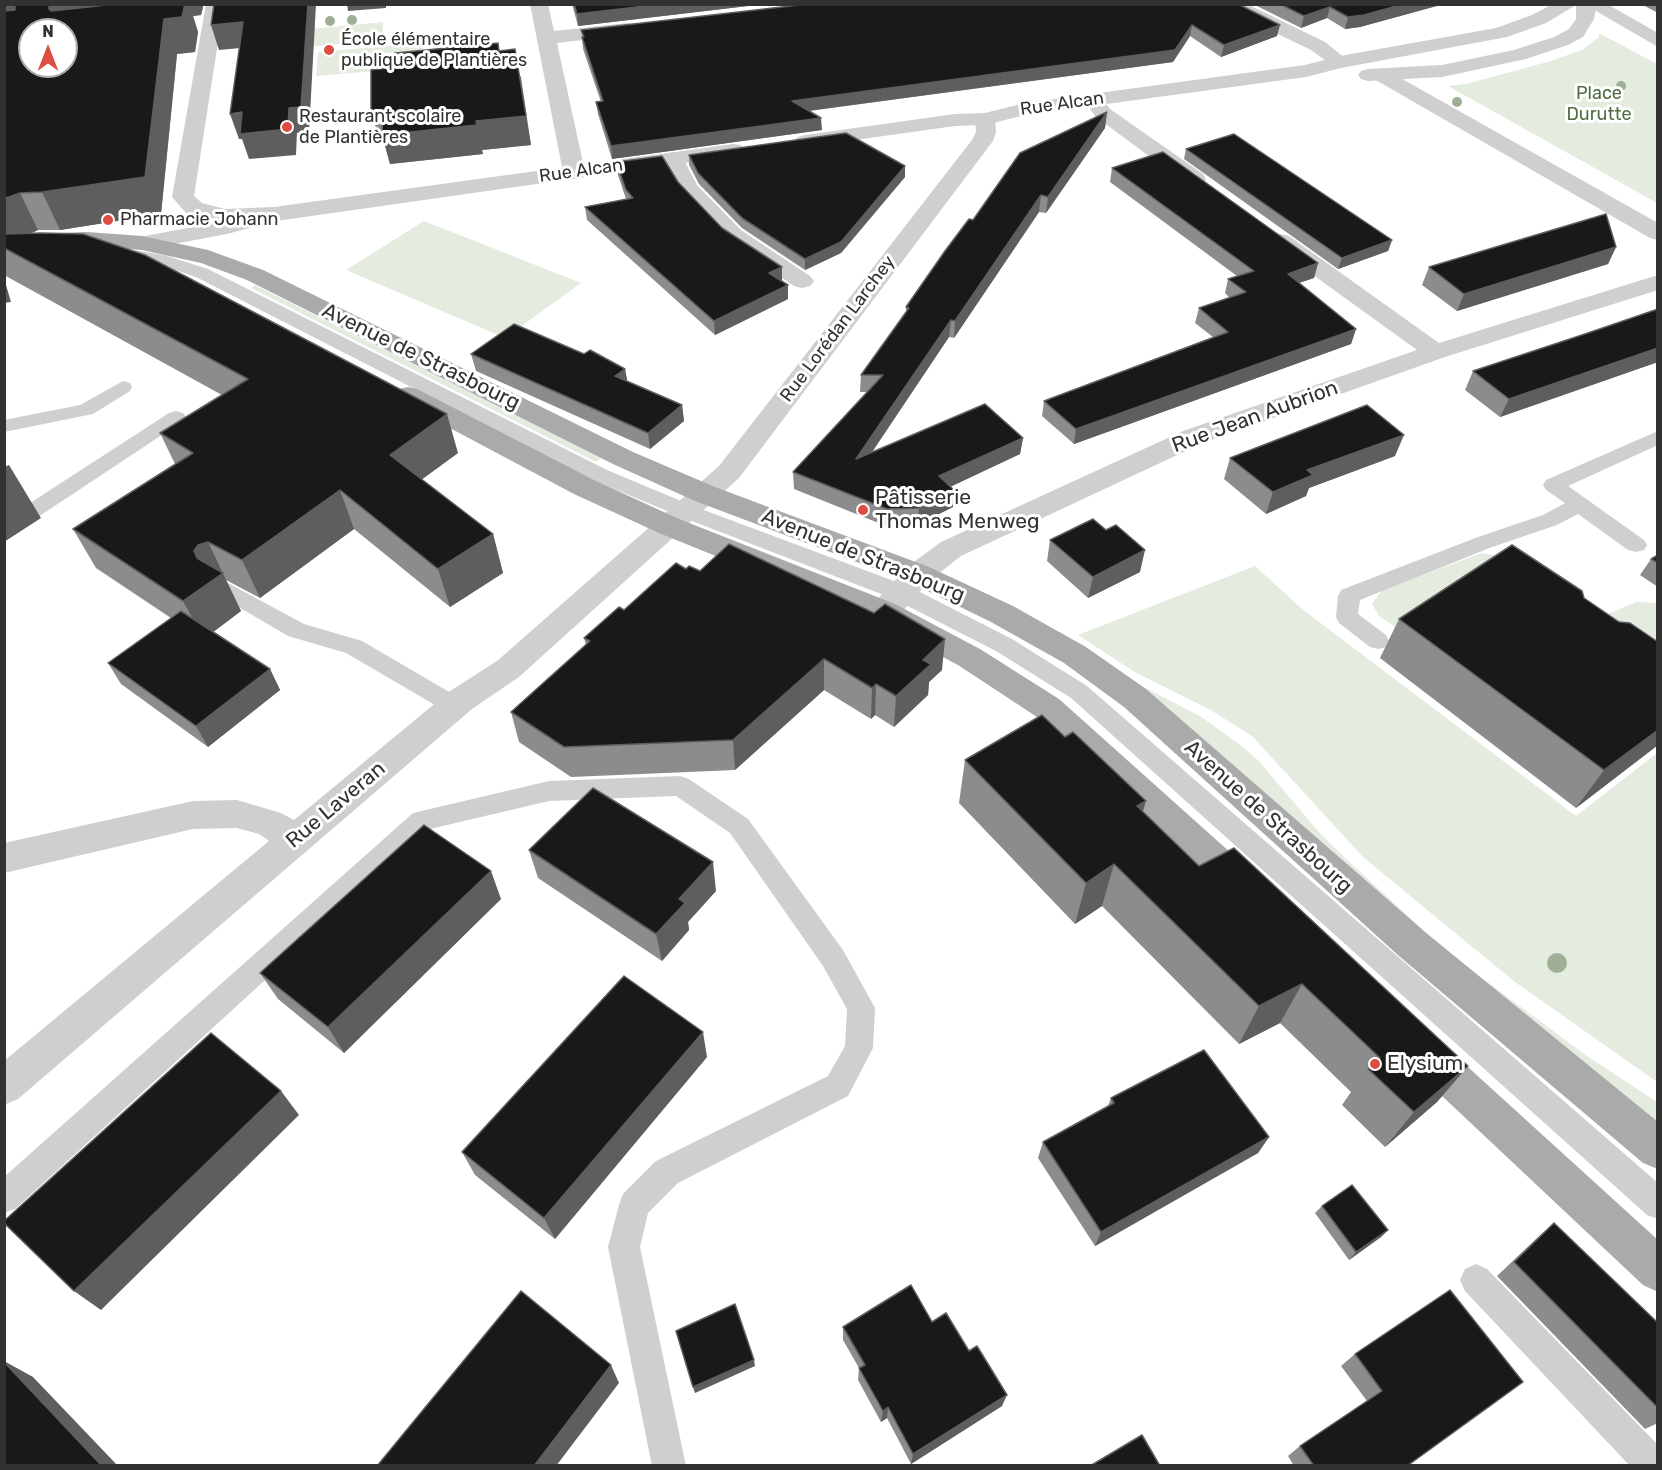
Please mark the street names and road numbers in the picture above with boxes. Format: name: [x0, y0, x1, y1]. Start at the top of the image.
street label: Rue Alcan: [1019, 87, 1105, 121]
street label: Rue Alcan: [538, 154, 624, 188]
street label: Rue Lorédan Larchey: [776, 252, 900, 406]
street label: Avenue de Strasbourg: [318, 298, 524, 416]
street label: Rue Jean Aubrion: [1169, 375, 1341, 459]
street label: Avenue de Strasbourg: [758, 504, 968, 608]
street label: Avenue de Strasbourg: [1179, 735, 1357, 899]
street label: Rue Laveran: [281, 756, 391, 854]

